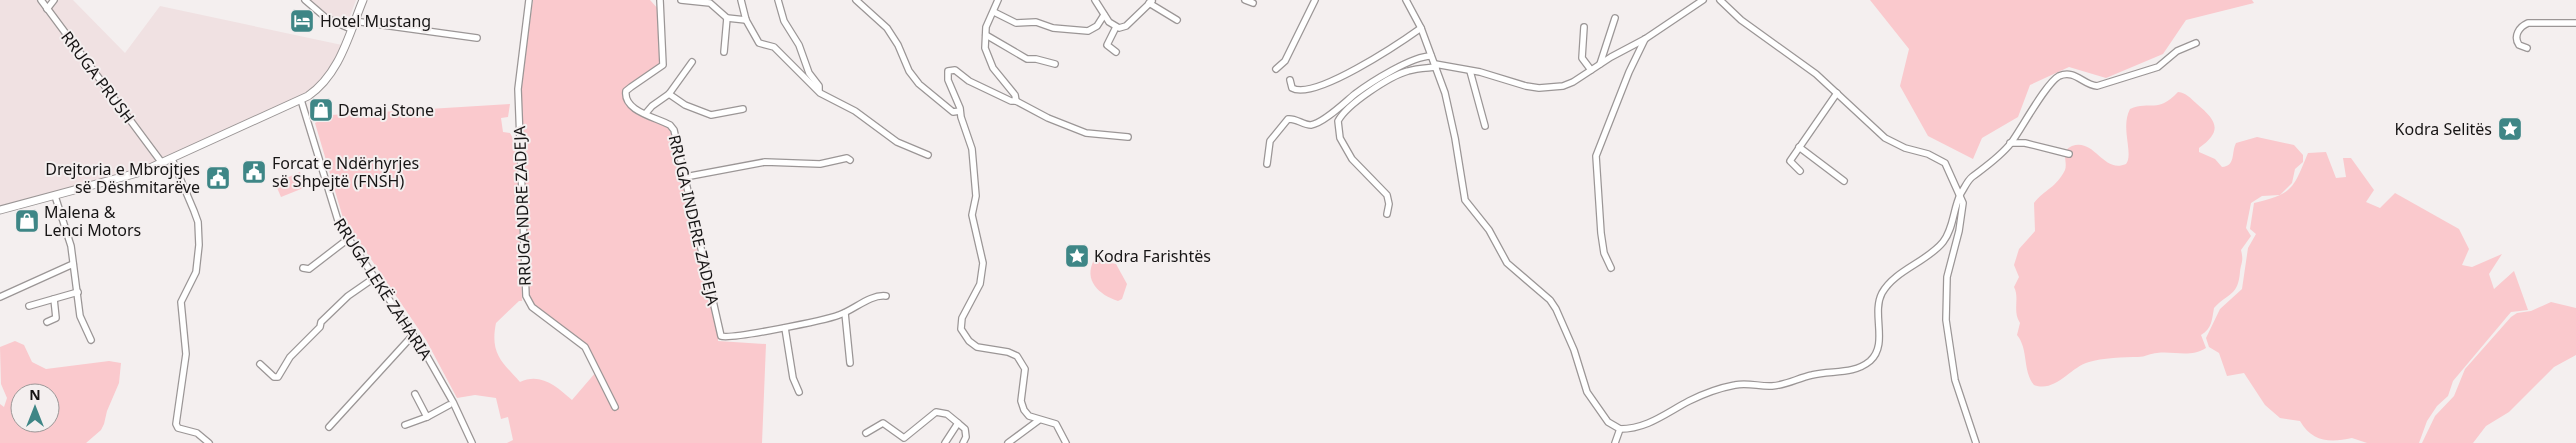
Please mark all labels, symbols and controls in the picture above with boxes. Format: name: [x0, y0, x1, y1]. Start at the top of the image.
hotel icon: Hotel Mustang: [289, 8, 315, 34]
place label: Hotel Mustang: [320, 10, 431, 32]
street label: RRUGA PRUSH: [56, 27, 140, 127]
shop icon: Demaj Stone: [308, 97, 334, 123]
place label: Demaj Stone: [338, 99, 434, 121]
place icon: Kodra Selitës: [2497, 116, 2523, 142]
place label: Kodra Selitës: [2395, 118, 2492, 140]
street label: RRUGA NDRE ZADEJA: [508, 125, 536, 286]
street label: RRUGA INDERE ZADEJA: [664, 133, 724, 308]
place label: Forcat e Ndërhyrjes së Shpejtë (FNSH): [272, 152, 419, 192]
place label: Drejtoria e Mbrojtjes së Dëshmitarëve: [45, 158, 200, 198]
public building icon: Forcat e Ndërhyrjes së Shpejtë (FNSH): [241, 159, 267, 185]
public building icon: Drejtoria e Mbrojtjes së Dëshmitarëve: [205, 165, 231, 191]
place label: Malena & Lenci Motors: [44, 201, 141, 241]
shop icon: Malena & Lenci Motors: [14, 208, 40, 234]
street label: RRUGA LEKË ZAHARIA: [329, 214, 438, 365]
place icon: Kodra Farishtës: [1064, 243, 1090, 269]
place label: Kodra Farishtës: [1094, 245, 1211, 267]
north arrow: [10, 383, 60, 433]
text: N: [29, 385, 41, 404]

